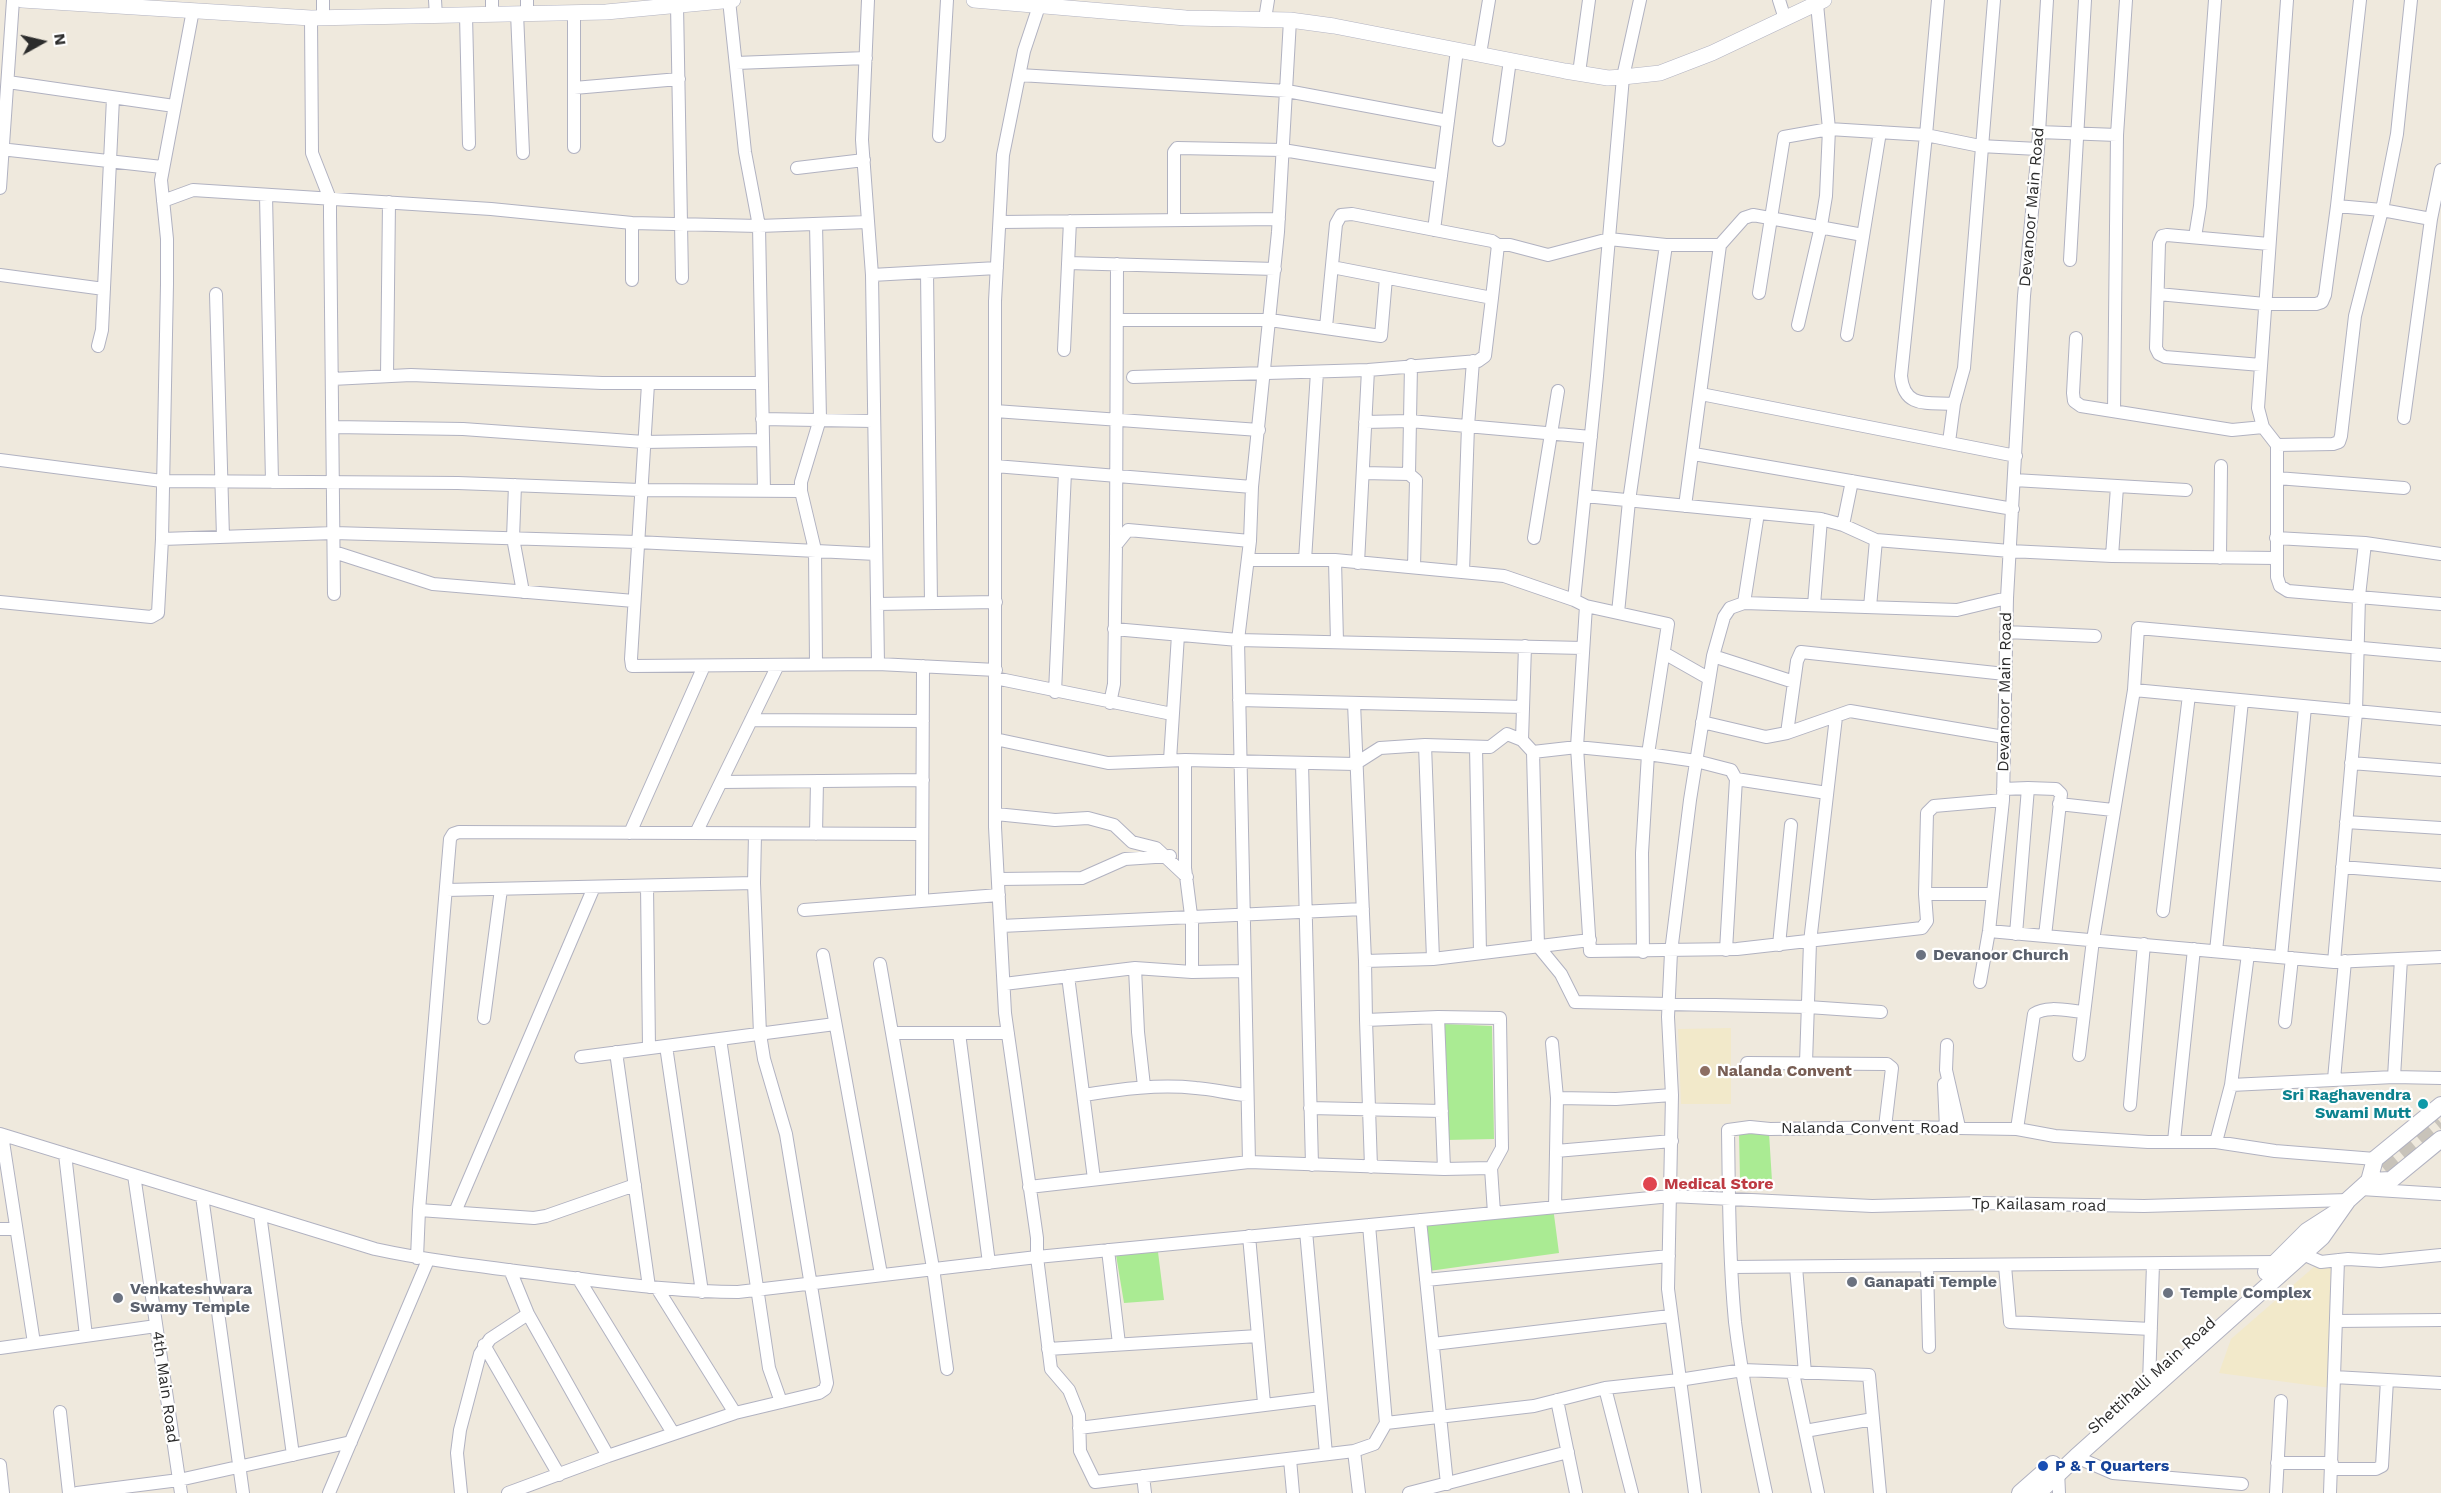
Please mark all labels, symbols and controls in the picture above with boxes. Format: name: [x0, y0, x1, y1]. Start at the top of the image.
north arrow: [12, 12, 72, 72]
text: N: [50, 32, 71, 47]
street label: Devanoor Main Road: [2015, 126, 2049, 288]
street label: Devanoor Main Road: [1994, 612, 2016, 772]
place label: Devanoor Church: [1933, 945, 2069, 965]
marker: Devanoor Church: [1914, 948, 1928, 962]
place label: Nalanda Convent: [1717, 1061, 1852, 1081]
marker: Nalanda Convent: [1698, 1064, 1712, 1078]
place label: Sri Raghavendra Swami Mutt: [2282, 1085, 2411, 1123]
marker: Sri Raghavendra Swami Mutt: [2416, 1097, 2430, 1111]
street label: Nalanda Convent Road: [1781, 1118, 1959, 1138]
place label: Medical Store: [1664, 1174, 1774, 1194]
marker: Medical Store: [1641, 1175, 1659, 1193]
street label: Tp Kailasam road: [1971, 1194, 2107, 1216]
place label: Ganapati Temple: [1864, 1272, 1997, 1292]
marker: Ganapati Temple: [1845, 1275, 1859, 1289]
place label: Venkateshwara Swamy Temple: [130, 1279, 252, 1317]
place label: Temple Complex: [2180, 1283, 2311, 1303]
marker: Temple Complex: [2161, 1286, 2175, 1300]
marker: Venkateshwara Swamy Temple: [111, 1291, 125, 1305]
street label: Shettihalli Main Road: [2084, 1313, 2220, 1439]
street label: 4th Main Road: [148, 1330, 182, 1444]
place label: P & T Quarters: [2055, 1456, 2169, 1476]
marker: P & T Quarters: [2036, 1459, 2050, 1473]

